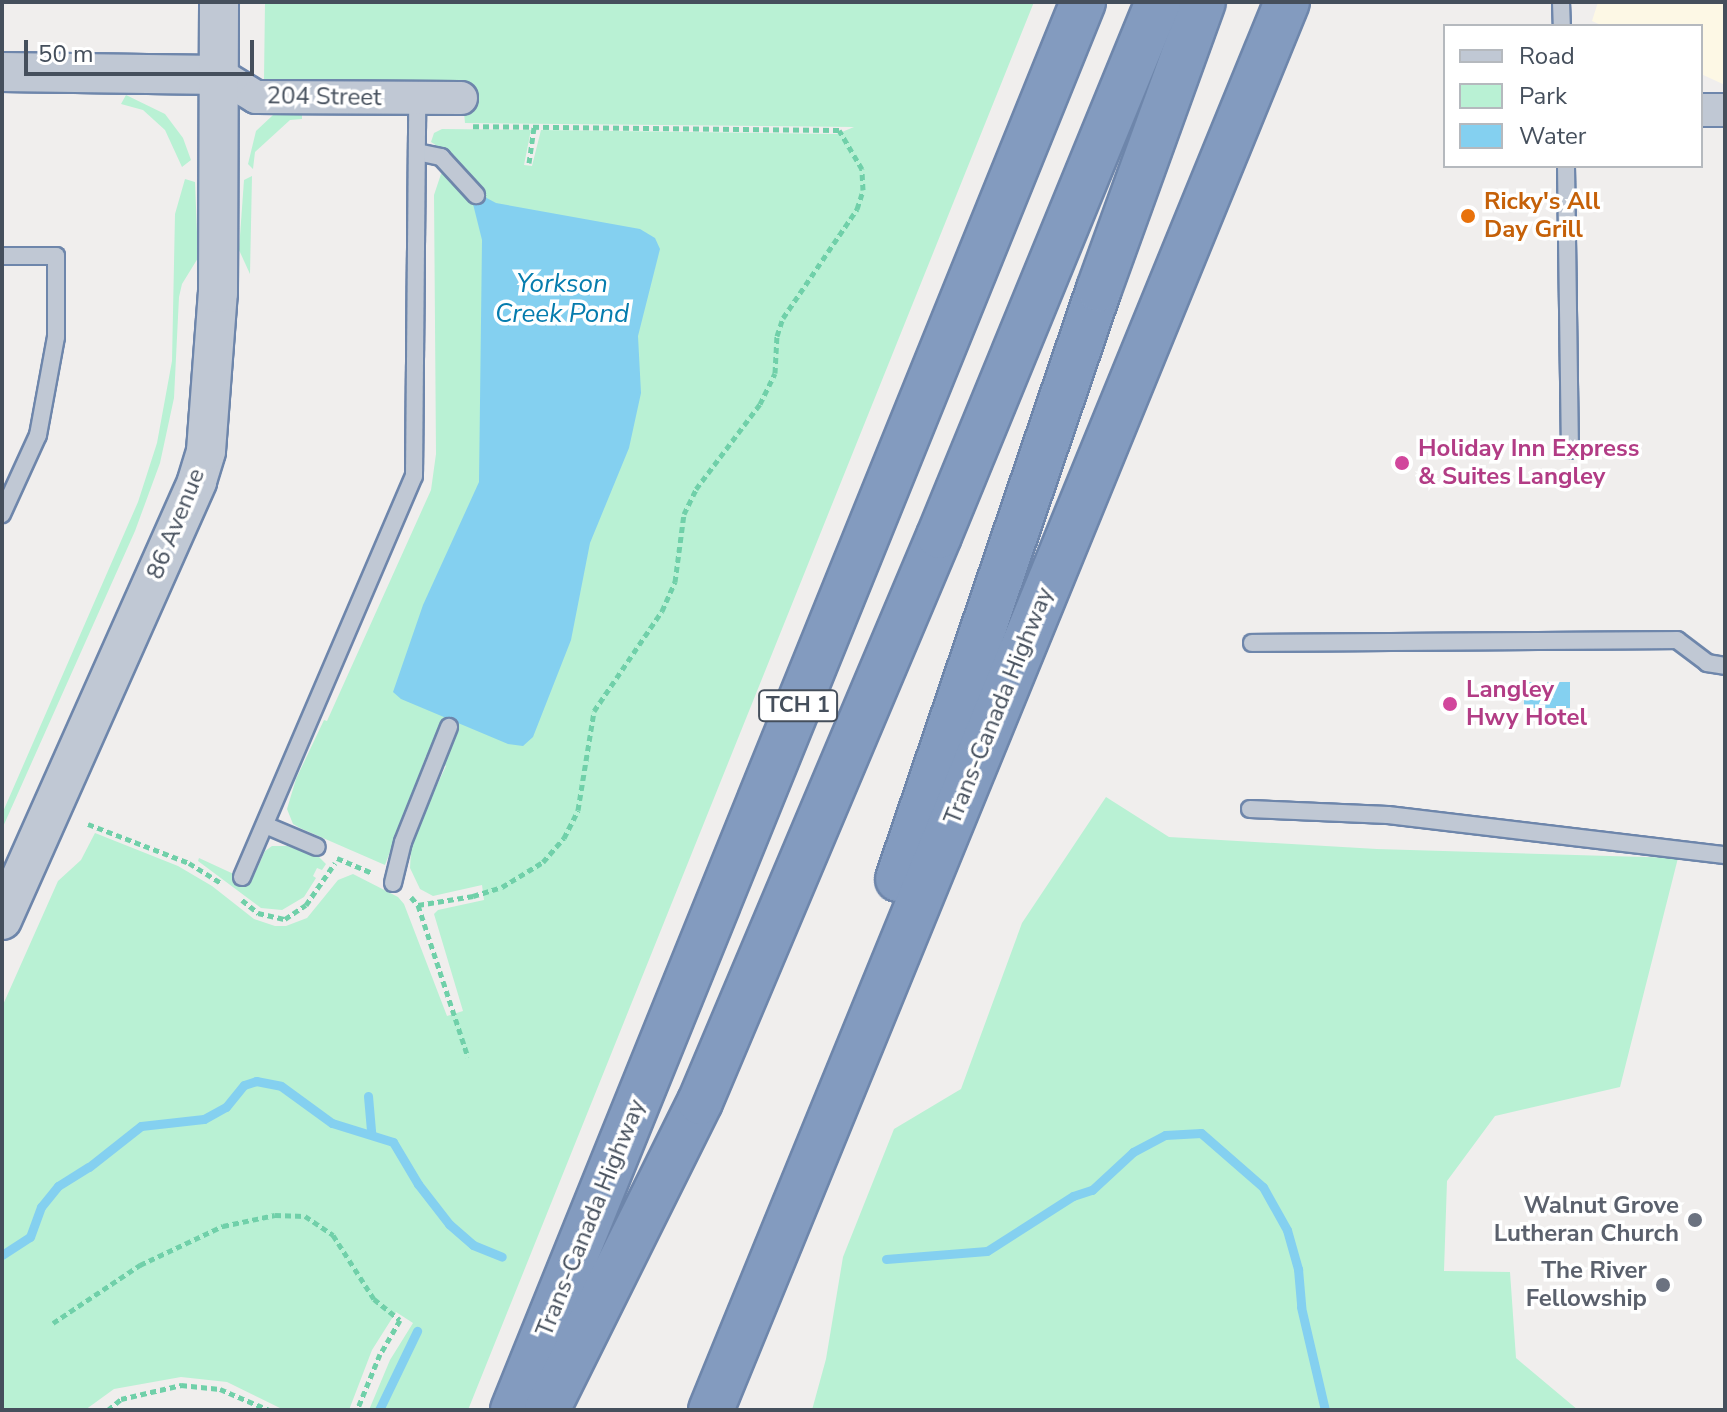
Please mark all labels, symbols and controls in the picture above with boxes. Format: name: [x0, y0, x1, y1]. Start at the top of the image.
scale bar: [28, 24, 258, 74]
legend: [1443, 24, 1703, 168]
text: 50 m: [38, 38, 94, 70]
text: Road: [1519, 40, 1575, 72]
text: Park: [1519, 80, 1567, 112]
street label: 204 Street: [266, 82, 382, 112]
text: Water: [1519, 120, 1586, 152]
place label: Ricky's All Day Grill: [1484, 188, 1600, 244]
marker: Ricky's All Day Grill: [1459, 207, 1477, 225]
water label: Yorkson Creek Pond: [495, 268, 629, 330]
place label: Holiday Inn Express & Suites Langley: [1418, 435, 1639, 491]
marker: Holiday Inn Express & Suites Langley: [1393, 454, 1411, 472]
street label: 86 Avenue: [141, 465, 211, 583]
street label: Trans-Canada Highway: [938, 583, 1060, 829]
place label: Langley Hwy Hotel: [1466, 676, 1587, 732]
road number: TCH 1: [758, 688, 838, 724]
marker: Langley Hwy Hotel: [1441, 695, 1459, 713]
street label: Trans-Canada Highway: [530, 1095, 652, 1341]
place label: Walnut Grove Lutheran Church: [1494, 1192, 1679, 1248]
marker: Walnut Grove Lutheran Church: [1686, 1211, 1704, 1229]
place label: The River Fellowship: [1526, 1257, 1647, 1313]
marker: The River Fellowship: [1654, 1276, 1672, 1294]

